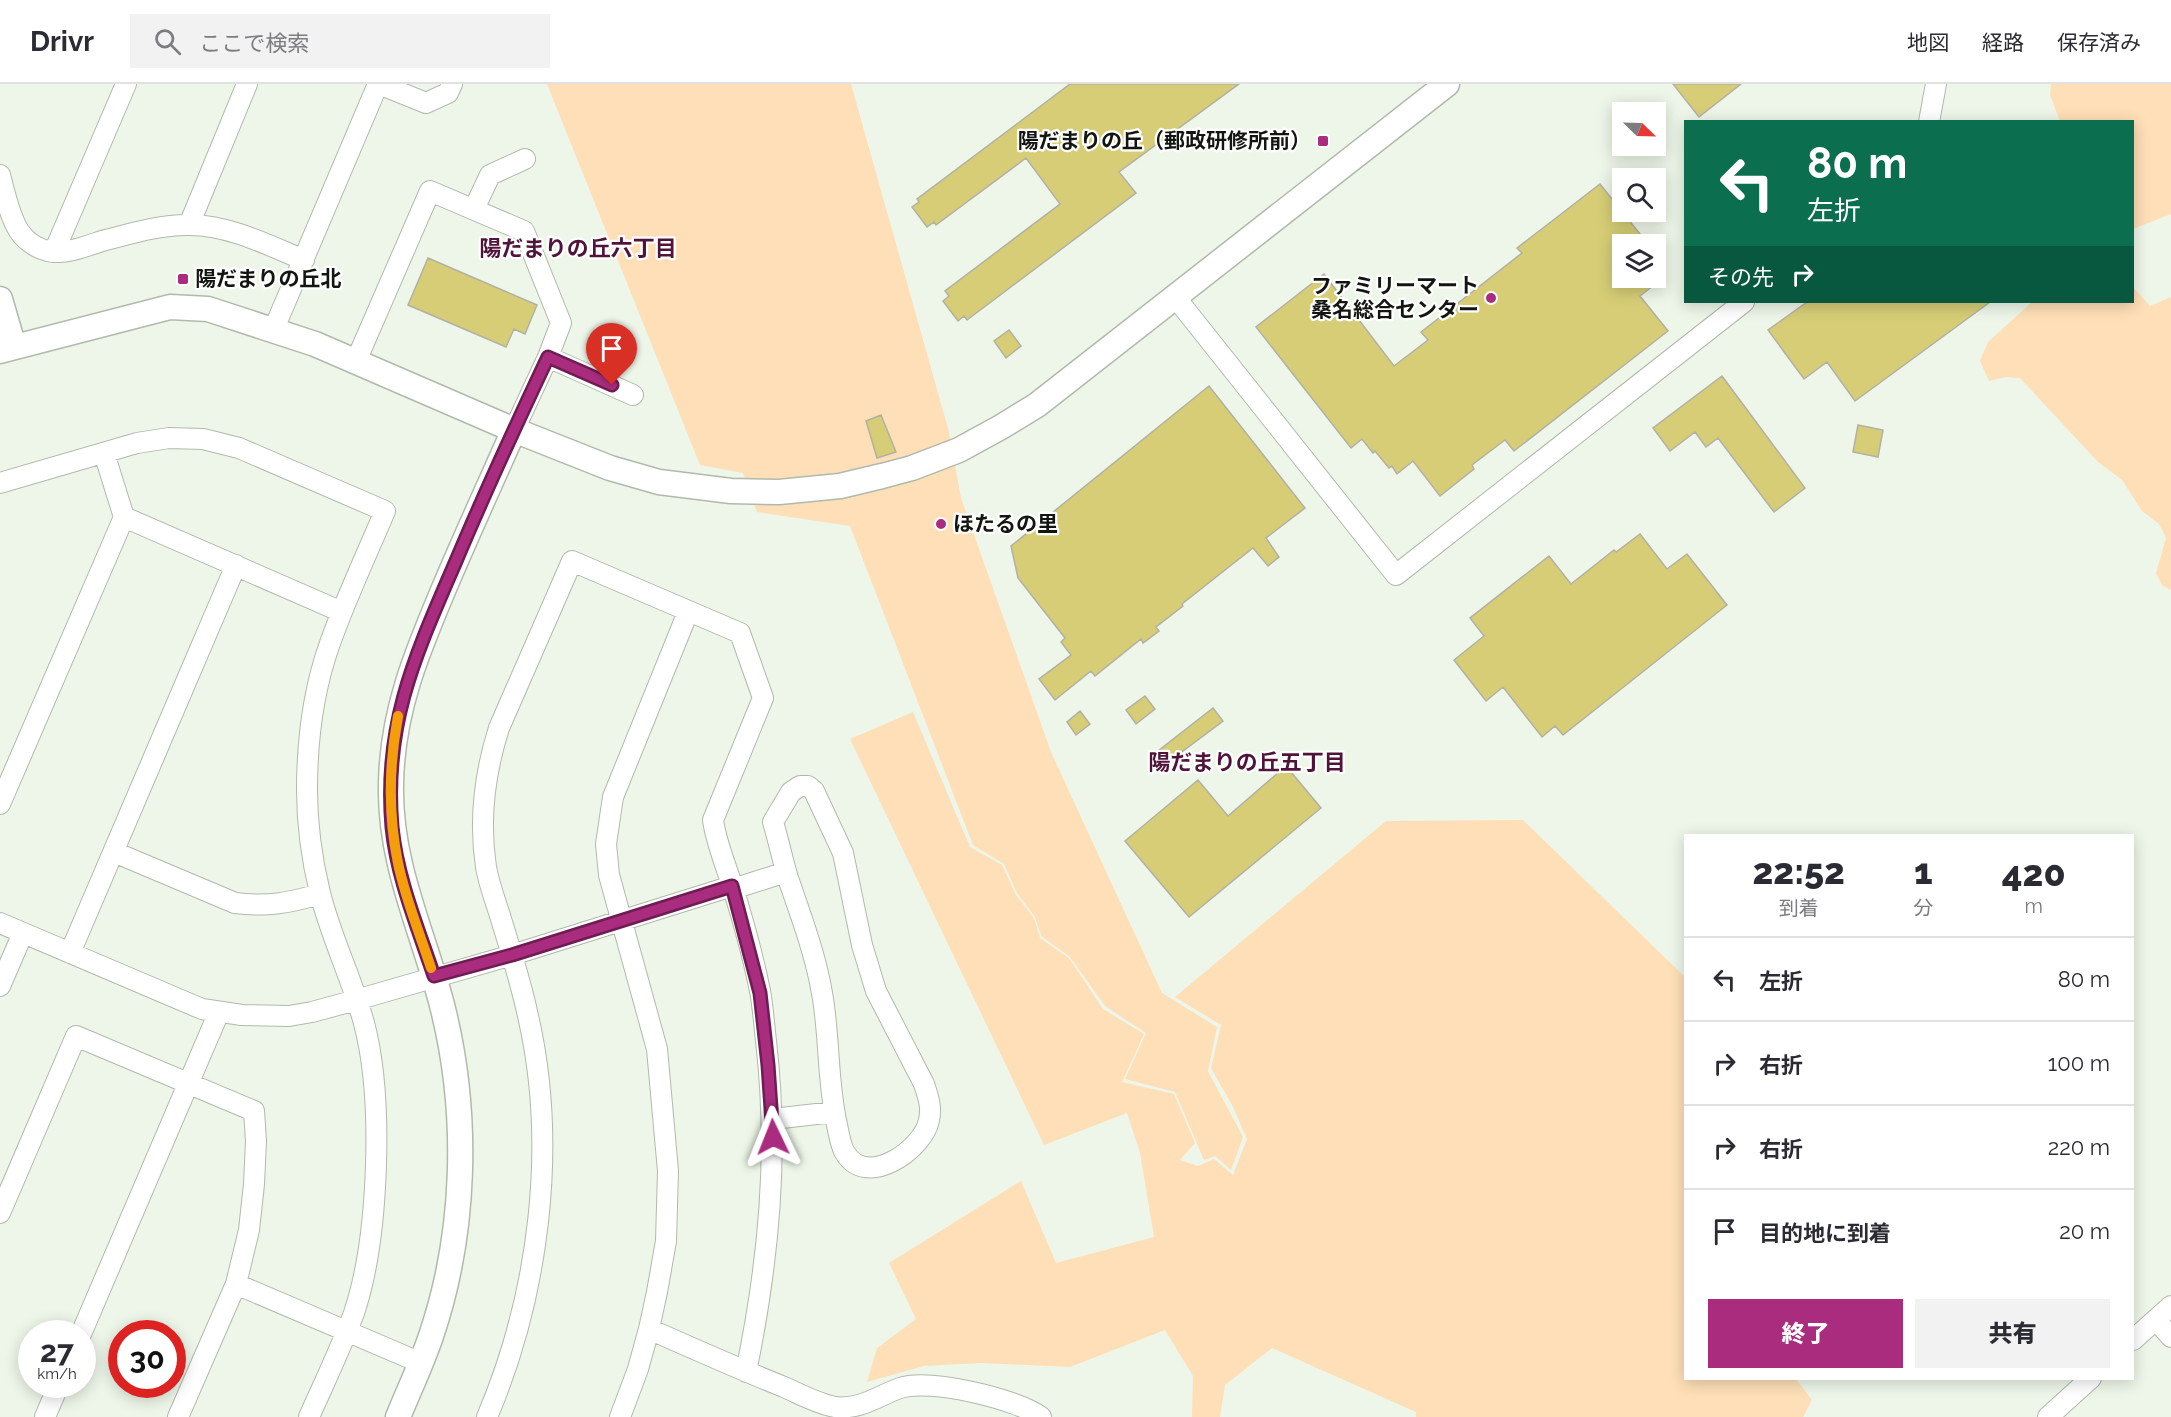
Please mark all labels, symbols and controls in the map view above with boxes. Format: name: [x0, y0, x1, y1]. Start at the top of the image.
search box: [130, 14, 550, 68]
text: Drivr: [30, 25, 94, 58]
icon: search: [151, 25, 184, 58]
text: ここで検索: [199, 30, 309, 56]
text: 地図: [1907, 30, 1949, 55]
text: 経路: [1982, 30, 2024, 55]
text: 保存済み: [2057, 30, 2141, 55]
north arrow: [1612, 102, 1666, 156]
map controls: [1612, 102, 1666, 288]
place label: 陽だまりの丘（郵政研修所前）: [1017, 128, 1311, 153]
marker: 陽だまりの丘（郵政研修所前）: [1316, 134, 1330, 148]
text: 80 m: [1807, 139, 1907, 188]
icon: left: [1708, 144, 1786, 222]
button: search: [1612, 168, 1666, 222]
text: 左折: [1807, 195, 1861, 226]
button: layers: [1612, 234, 1666, 288]
district label: 陽だまりの丘六丁目: [479, 235, 677, 261]
icon: right: [1786, 258, 1819, 291]
text: その先: [1708, 264, 1774, 290]
place label: 陽だまりの丘北: [195, 266, 342, 291]
marker: 陽だまりの丘北: [176, 272, 190, 286]
place label: ファミリーマート 桑名総合センター: [1311, 273, 1479, 322]
marker: ファミリーマート 桑名総合センター: [1484, 291, 1498, 305]
pin: [586, 323, 637, 385]
icon: arrive: [595, 332, 628, 365]
place label: ほたるの里: [953, 511, 1058, 536]
marker: ほたるの里: [934, 517, 948, 531]
district label: 陽だまりの丘五丁目: [1148, 749, 1346, 775]
text: 22:52: [1752, 850, 1845, 892]
text: 1: [1914, 850, 1933, 892]
text: 420: [2002, 852, 2066, 894]
text: m: [2024, 894, 2043, 918]
text: 到着: [1779, 896, 1819, 920]
text: 分: [1913, 896, 1933, 920]
icon: left: [1708, 963, 1741, 996]
text: 80 m: [2058, 966, 2110, 992]
text: 左折: [1759, 968, 1803, 994]
icon: right: [1708, 1047, 1741, 1080]
text: 100 m: [2048, 1050, 2110, 1076]
text: 右折: [1759, 1052, 1803, 1078]
position arrow: [741, 1105, 805, 1169]
icon: right: [1708, 1131, 1741, 1164]
text: 220 m: [2048, 1134, 2110, 1160]
text: 右折: [1759, 1136, 1803, 1162]
icon: arrive: [1708, 1215, 1741, 1248]
text: 20 m: [2059, 1218, 2110, 1244]
text: 目的地に到着: [1759, 1220, 1891, 1246]
button: 終了: [1708, 1299, 1903, 1368]
button: 共有: [1915, 1299, 2110, 1368]
speed limit sign: 30: [108, 1320, 186, 1398]
text: 27: [40, 1334, 74, 1369]
text: km/h: [37, 1365, 77, 1383]

